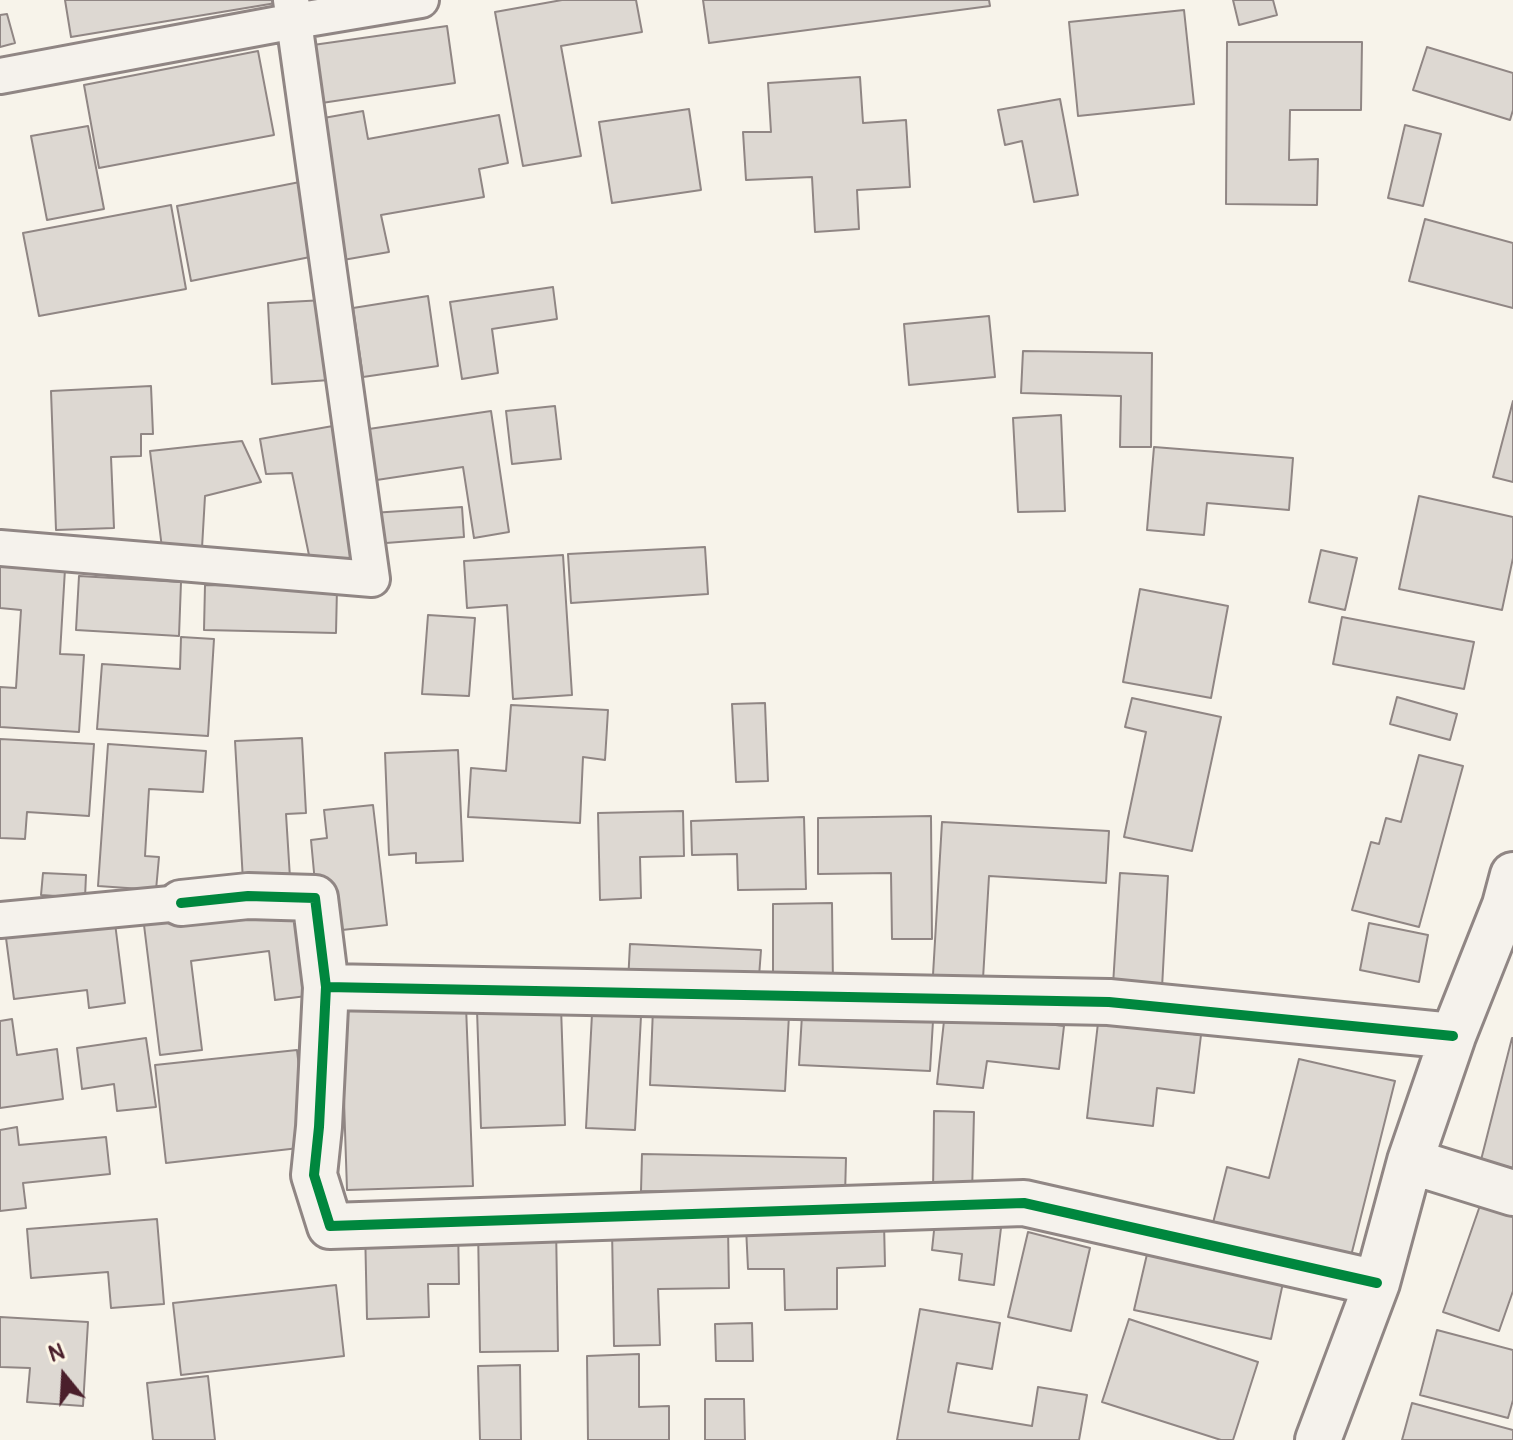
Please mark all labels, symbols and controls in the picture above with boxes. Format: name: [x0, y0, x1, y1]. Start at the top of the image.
north arrow: [24, 1336, 104, 1416]
text: N: [45, 1338, 68, 1369]

